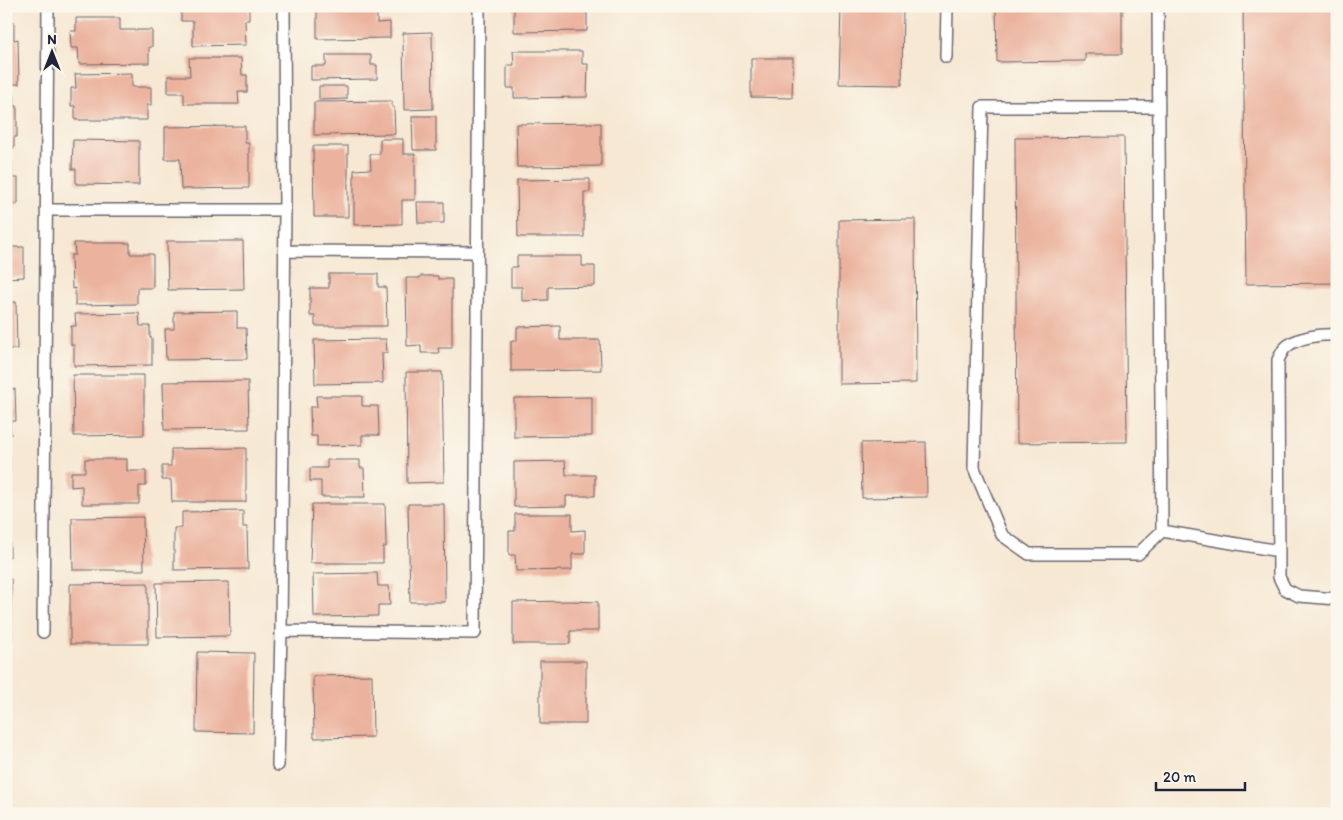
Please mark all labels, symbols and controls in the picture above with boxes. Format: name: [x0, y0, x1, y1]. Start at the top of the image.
north arrow: [28, 28, 78, 78]
text: N: [47, 31, 57, 48]
scale bar: [1156, 760, 1244, 792]
text: 20 m: [1163, 768, 1197, 786]

